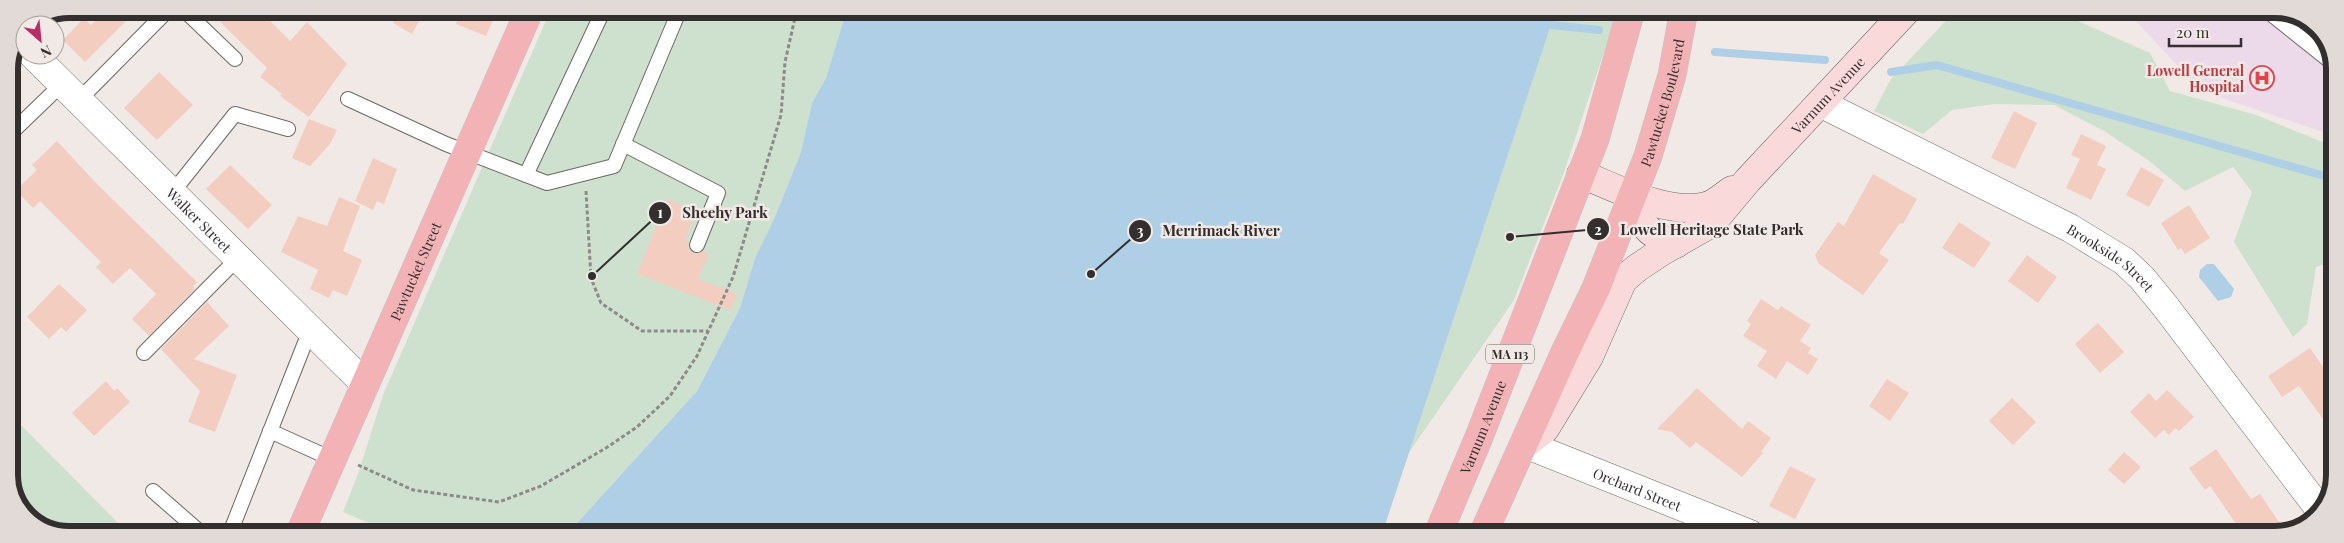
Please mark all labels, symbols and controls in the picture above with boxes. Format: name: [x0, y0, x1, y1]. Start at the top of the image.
north arrow: [15, 15, 65, 65]
scale bar: [2169, 15, 2242, 47]
text: 20 m: [2176, 22, 2210, 42]
street label: Pawtucket Boulevard: [1635, 37, 1688, 169]
text: N: [37, 41, 55, 63]
street label: Varnum Avenue: [1786, 52, 1868, 138]
place label: Lowell General Hospital: [2147, 61, 2245, 96]
hospital icon: Lowell General Hospital: [2249, 65, 2275, 91]
street label: Walker Street: [162, 183, 237, 257]
callout: Sheehy Park: [647, 198, 778, 228]
text: 1: [657, 202, 663, 222]
text: Sheehy Park: [682, 202, 768, 222]
callout: Lowell Heritage State Park: [1585, 214, 1813, 244]
callout: Merrimack River: [1127, 216, 1290, 246]
street label: Pawtucket Street: [385, 218, 445, 323]
text: 2: [1594, 219, 1602, 239]
text: Lowell Heritage State Park: [1620, 219, 1804, 239]
street label: Brookside Street: [2064, 219, 2159, 296]
text: 3: [1136, 220, 1144, 240]
text: Merrimack River: [1162, 220, 1280, 240]
road number: MA 113: [1486, 344, 1534, 364]
street label: Varnum Avenue: [1455, 377, 1510, 478]
street label: Orchard Street: [1590, 463, 1685, 516]

